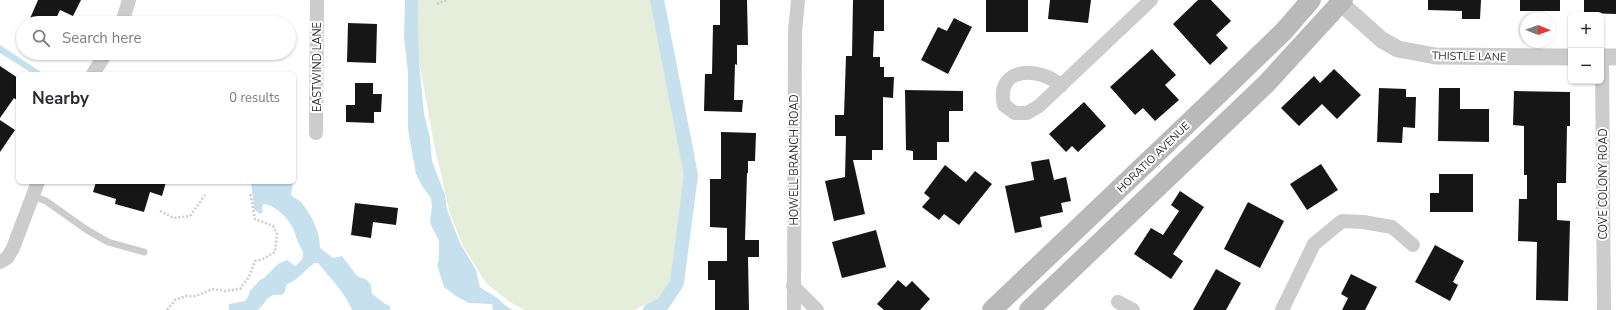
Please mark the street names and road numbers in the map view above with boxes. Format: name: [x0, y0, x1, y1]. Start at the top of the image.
street label: EASTWIND LANE: [310, 22, 325, 112]
street label: THISTLE LANE: [1432, 48, 1506, 65]
street label: HOWELL BRANCH ROAD: [787, 94, 802, 226]
street label: HORATIO AVENUE: [1114, 119, 1193, 196]
street label: COVE COLONY ROAD: [1596, 128, 1611, 240]

